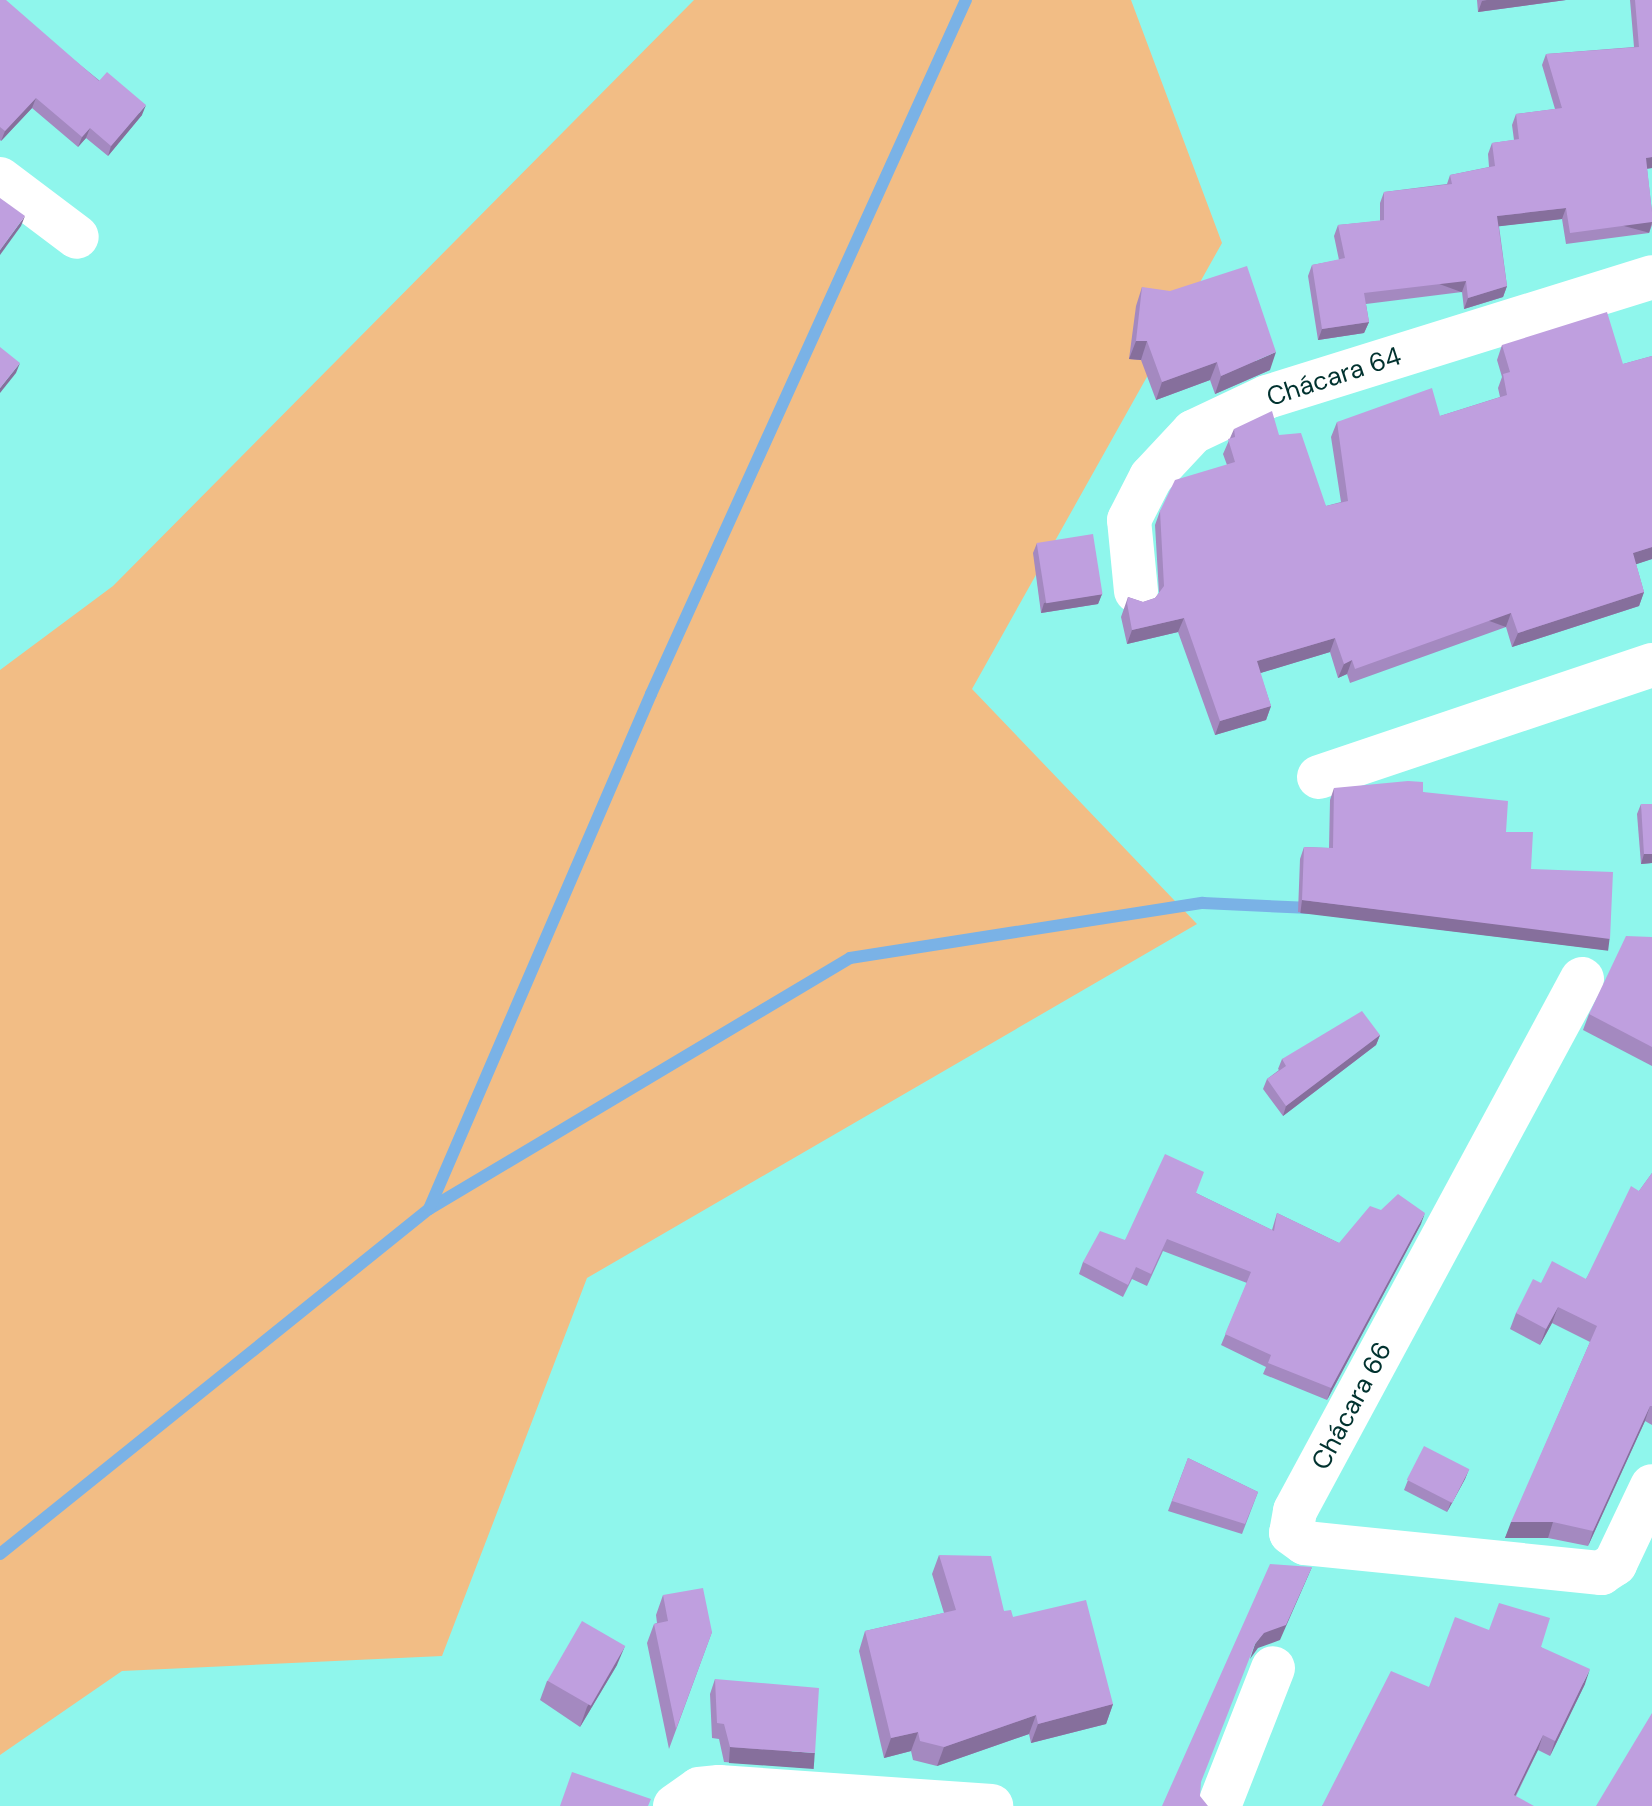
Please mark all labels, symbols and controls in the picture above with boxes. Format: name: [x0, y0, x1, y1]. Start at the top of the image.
street label: Chácara 64: [1263, 341, 1405, 413]
street label: Chácara 66: [1305, 1337, 1399, 1475]

